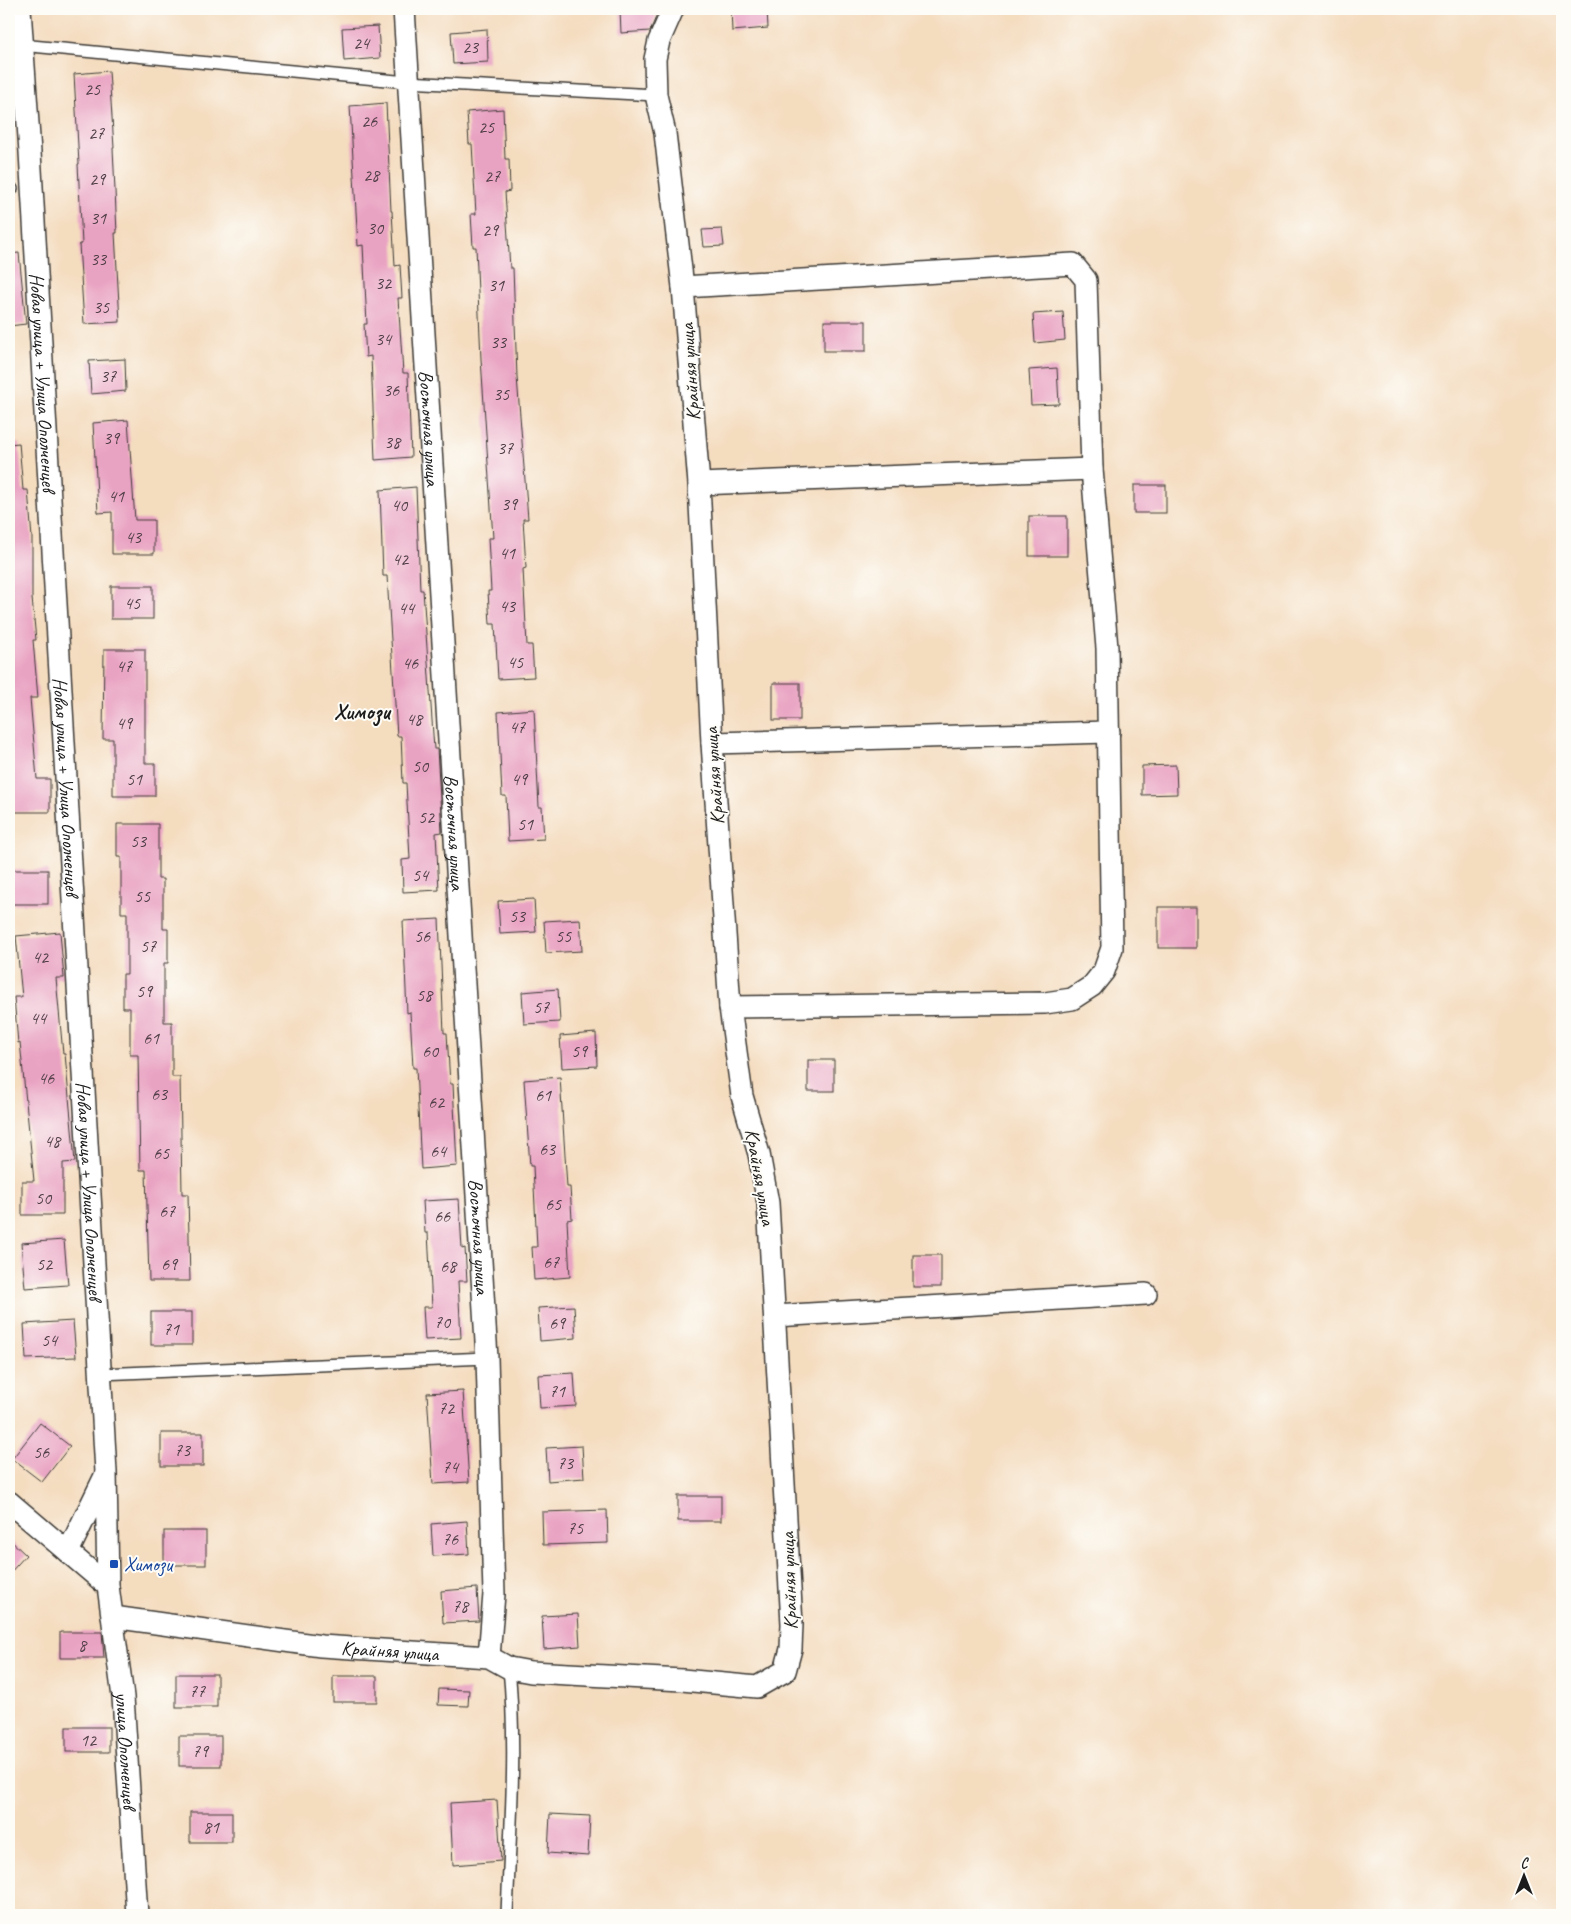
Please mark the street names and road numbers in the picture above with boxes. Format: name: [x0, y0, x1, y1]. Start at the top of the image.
street label: Новая улица + Улица Ополченцев: [24, 272, 62, 496]
street label: Крайняя улица: [674, 320, 706, 422]
street label: Восточная улица: [414, 370, 446, 488]
street label: Новая улица + Улица Ополченцев: [48, 677, 85, 900]
street label: Крайняя улица: [698, 724, 730, 826]
street label: Восточная улица: [439, 774, 471, 892]
street label: Новая улица + Улица Ополченцев: [71, 1081, 109, 1304]
street label: Крайняя улица: [739, 1127, 781, 1229]
street label: Восточная улица: [464, 1178, 496, 1296]
street label: Крайняя улица: [775, 1530, 803, 1630]
street label: Крайняя улица: [340, 1635, 441, 1666]
street label: улица Ополченцев: [110, 1689, 143, 1813]

